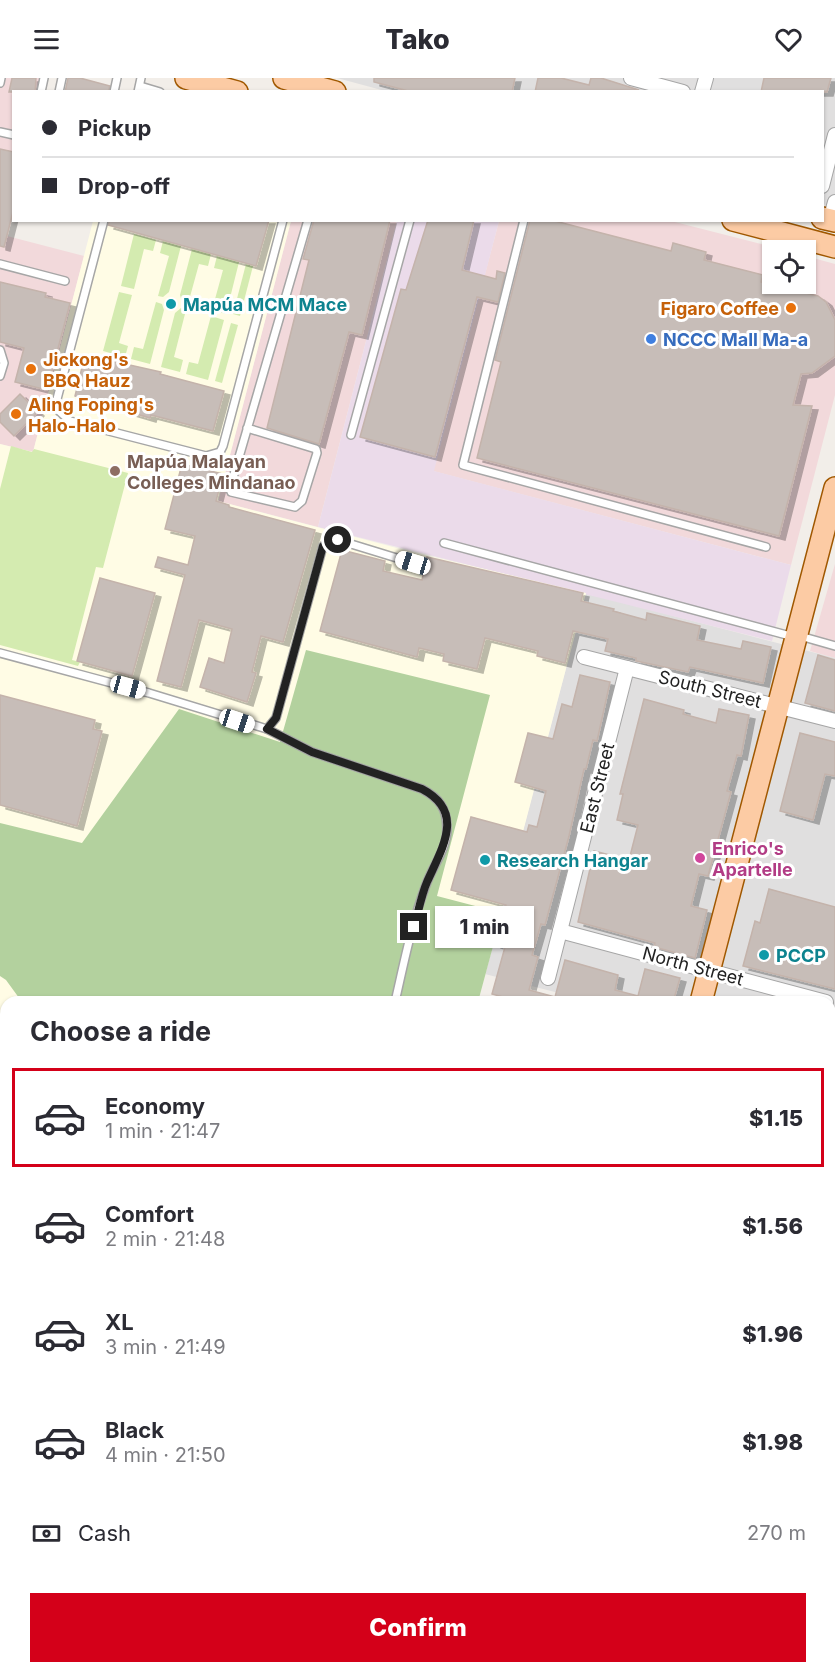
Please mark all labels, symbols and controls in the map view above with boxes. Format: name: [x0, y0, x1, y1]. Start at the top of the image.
icon: menu: [30, 23, 63, 56]
text: Tako: [385, 23, 450, 56]
icon: heart: [772, 23, 805, 56]
text: Pickup: [78, 115, 152, 141]
text: Drop-off: [78, 173, 170, 199]
map controls: [762, 240, 816, 294]
button: locate: [762, 240, 816, 294]
place label: Mapúa MCM Mace: [183, 294, 347, 315]
marker: Mapúa MCM Mace: [164, 297, 178, 311]
place label: Figaro Coffee: [661, 298, 779, 319]
marker: Figaro Coffee: [784, 301, 798, 315]
place label: NCCC Mall Ma-a: [663, 329, 808, 350]
marker: NCCC Mall Ma-a: [644, 332, 658, 346]
place label: Jickong's BBQ Hauz: [43, 349, 130, 391]
marker: Jickong's BBQ Hauz: [24, 362, 38, 376]
place label: Aling Foping's Halo-Halo: [28, 394, 154, 436]
marker: Aling Foping's Halo-Halo: [9, 407, 23, 421]
place label: Mapúa Malayan Colleges Mindanao: [127, 451, 296, 493]
marker: Mapúa Malayan Colleges Mindanao: [108, 464, 122, 478]
route start: [324, 526, 351, 553]
car: [393, 549, 433, 577]
street label: South Street: [656, 666, 764, 712]
car: [108, 674, 148, 700]
car: [217, 707, 257, 735]
street label: East Street: [576, 741, 618, 835]
place label: Enrico's Apartelle: [712, 838, 793, 880]
place label: Research Hangar: [497, 850, 648, 871]
marker: Enrico's Apartelle: [693, 851, 707, 865]
marker: Research Hangar: [478, 853, 492, 867]
callout: 1 min: [435, 906, 534, 948]
route end: [400, 913, 427, 940]
text: 1 min: [459, 915, 510, 939]
street label: North Street: [640, 942, 746, 990]
place label: PCCP: [776, 945, 826, 966]
marker: PCCP: [757, 948, 771, 962]
text: Choose a ride: [30, 1015, 211, 1048]
icon: car: [33, 1091, 87, 1145]
text: Economy: [105, 1093, 205, 1119]
text: $1.15: [749, 1105, 803, 1131]
text: 1 min · 21:47: [105, 1119, 220, 1143]
icon: car: [33, 1199, 87, 1253]
text: Comfort: [105, 1201, 194, 1227]
text: $1.56: [742, 1213, 803, 1239]
text: 2 min · 21:48: [105, 1227, 225, 1251]
icon: car: [33, 1307, 87, 1361]
text: XL: [105, 1309, 134, 1335]
text: $1.96: [742, 1321, 803, 1347]
text: 3 min · 21:49: [105, 1335, 226, 1359]
icon: car: [33, 1415, 87, 1469]
text: Black: [105, 1417, 164, 1443]
text: $1.98: [742, 1429, 803, 1455]
text: 4 min · 21:50: [105, 1443, 226, 1467]
icon: cash: [30, 1517, 63, 1550]
text: Cash: [78, 1520, 131, 1546]
text: 270 m: [747, 1521, 806, 1545]
button: Confirm: [30, 1593, 806, 1662]

